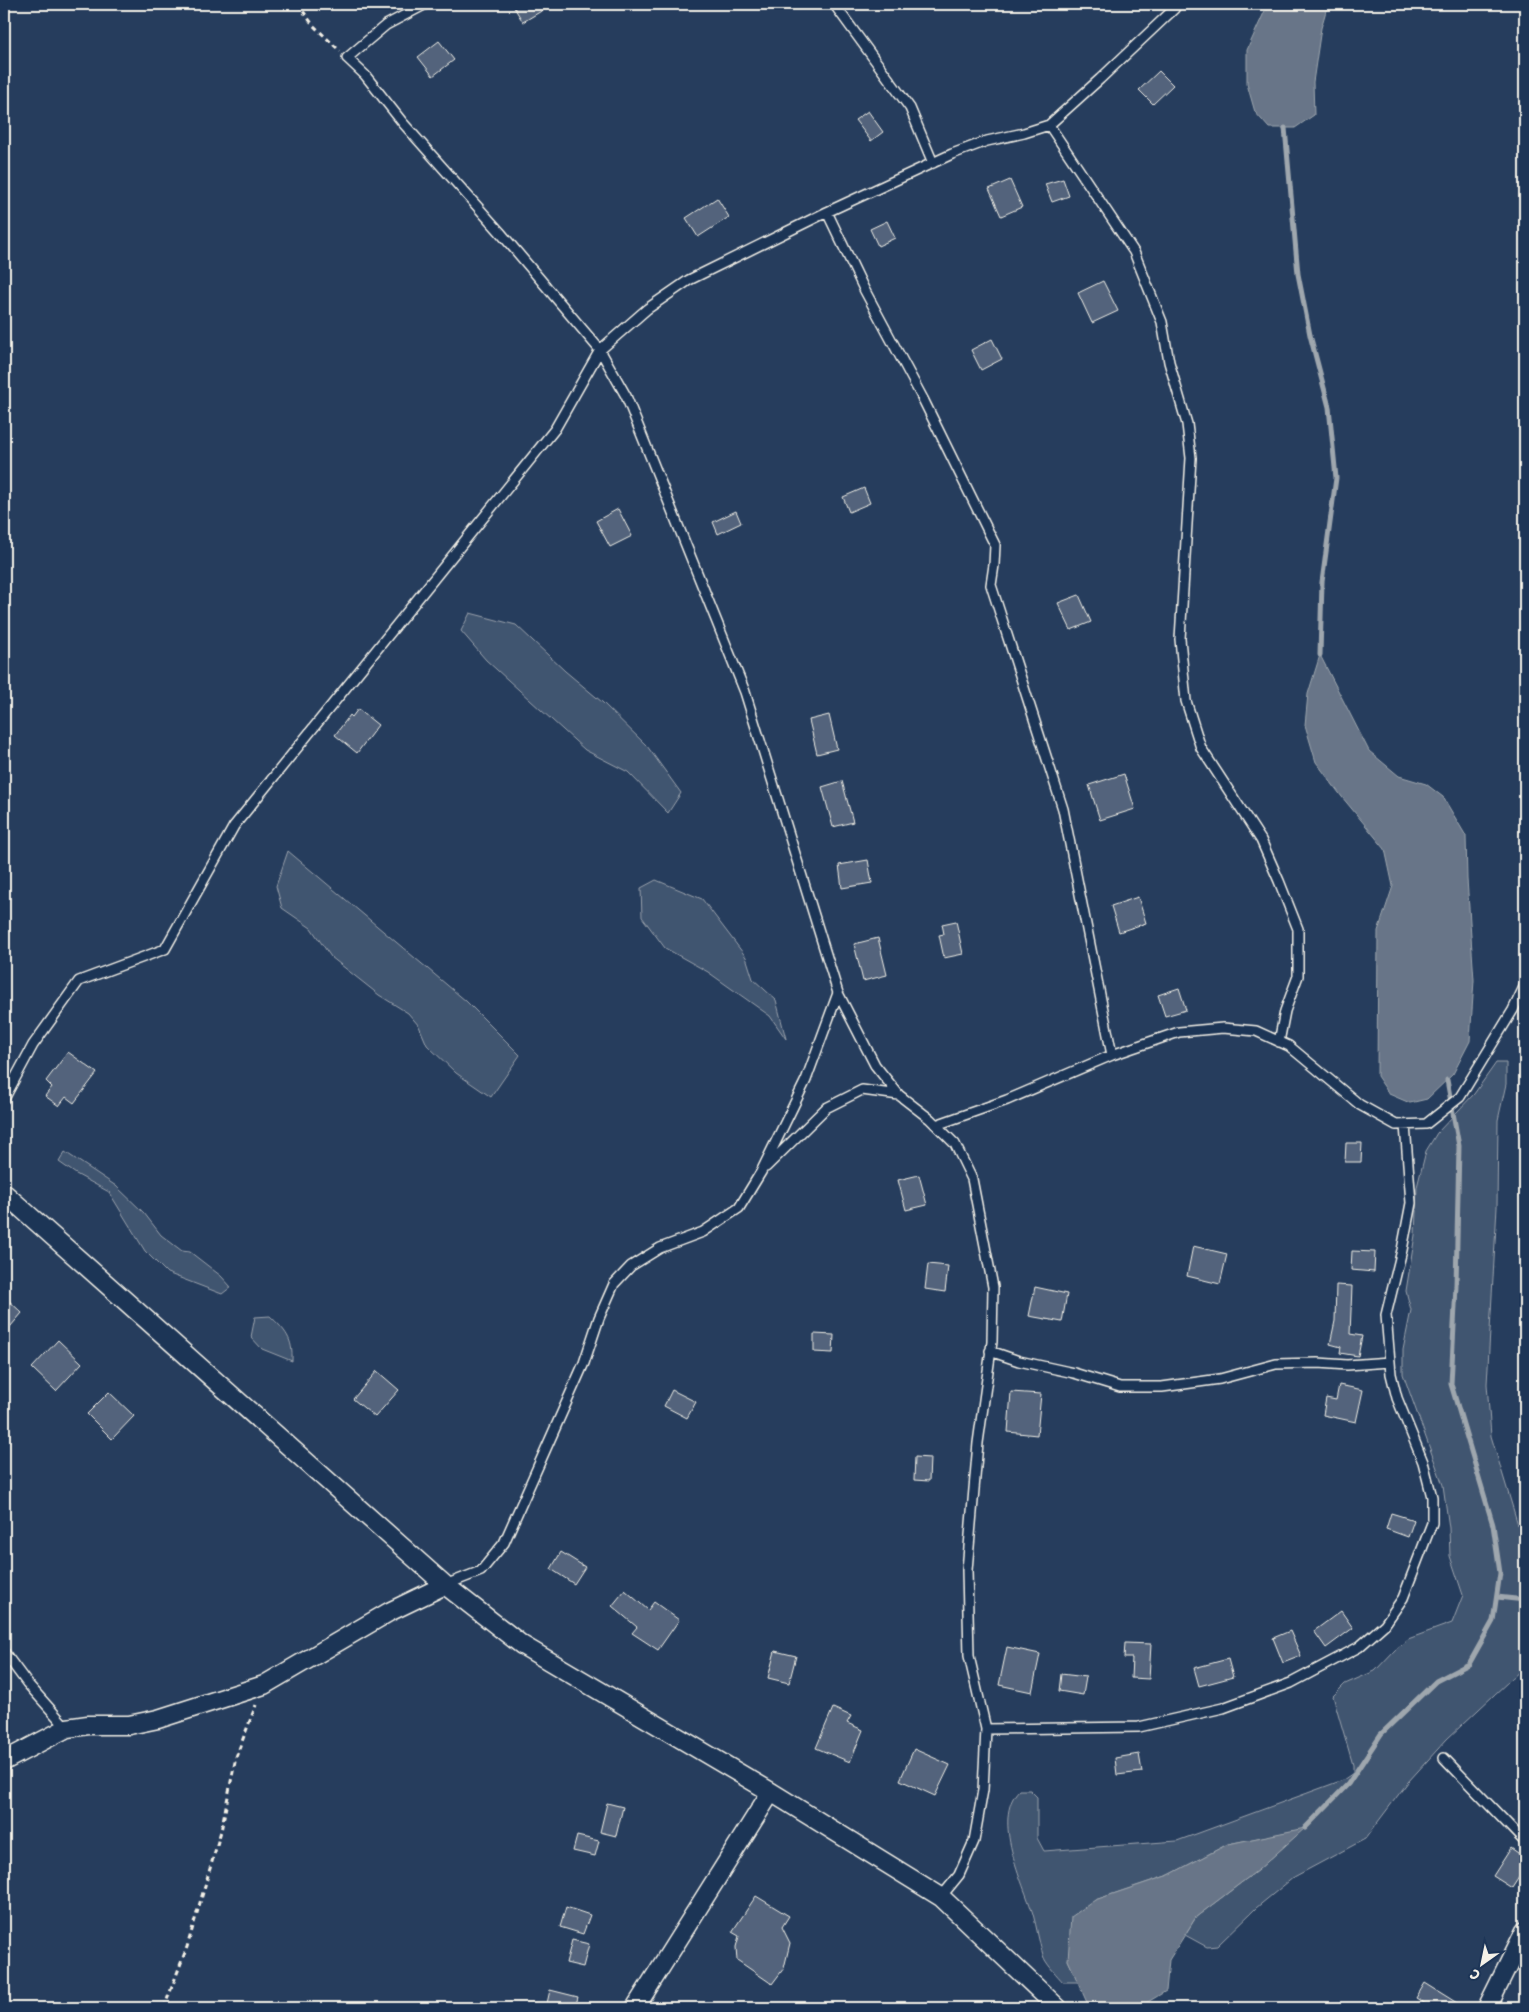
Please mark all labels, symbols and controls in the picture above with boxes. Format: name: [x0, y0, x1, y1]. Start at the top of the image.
north arrow: [1456, 1940, 1506, 1990]
text: С: [1466, 1965, 1483, 1985]

